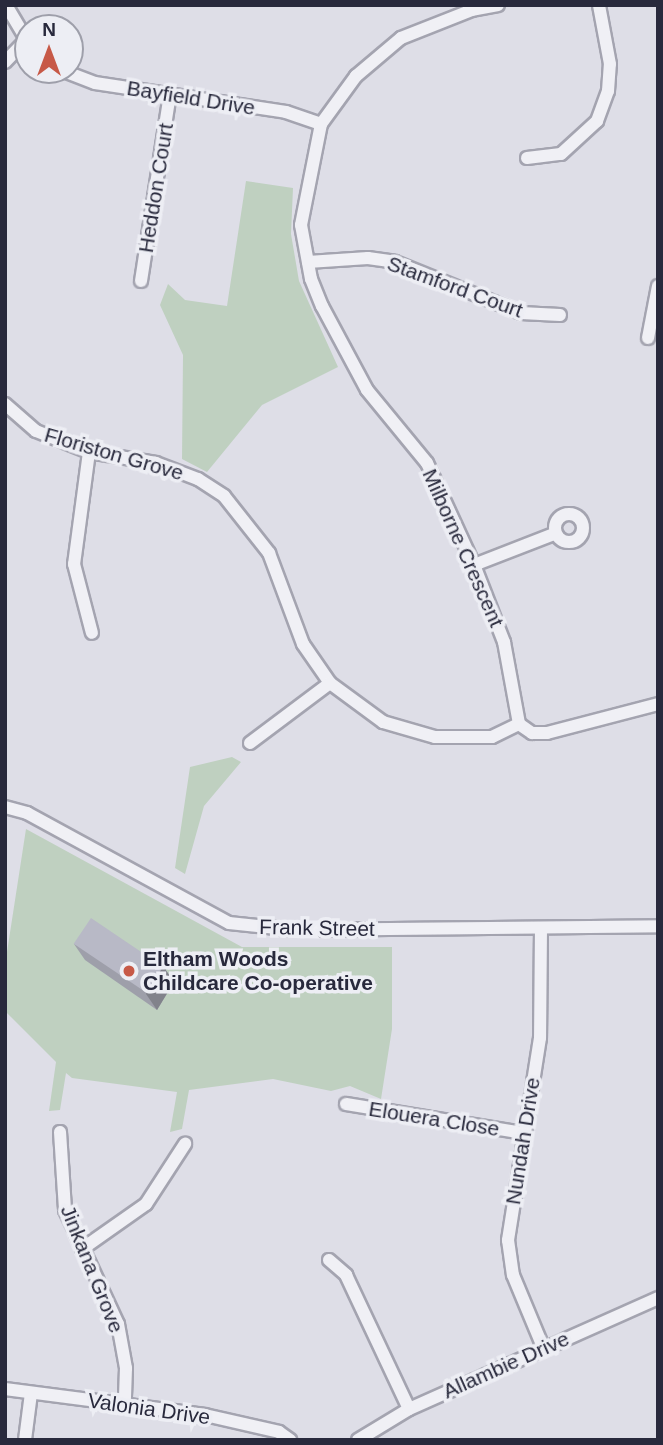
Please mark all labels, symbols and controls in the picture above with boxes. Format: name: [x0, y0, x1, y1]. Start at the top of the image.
north arrow: [14, 14, 84, 84]
text: N: [42, 19, 56, 40]
street label: Bayfield Drive: [125, 75, 257, 121]
street label: Heddon Court: [133, 121, 179, 255]
street label: Stamford Court: [384, 251, 526, 323]
street label: Floriston Grove: [42, 422, 186, 486]
street label: Milborne Crescent: [417, 465, 509, 631]
street label: Frank Street: [259, 914, 375, 942]
place label: Eltham Woods Childcare Co-operative: [143, 946, 373, 996]
marker: Eltham Woods Childcare Co-operative: [121, 963, 137, 979]
street label: Nundah Drive: [501, 1076, 545, 1206]
street label: Elouera Close: [367, 1096, 501, 1142]
street label: Jinkana Grove: [55, 1202, 129, 1336]
street label: Allambie Drive: [439, 1326, 573, 1404]
street label: Valonia Drive: [86, 1388, 212, 1430]

